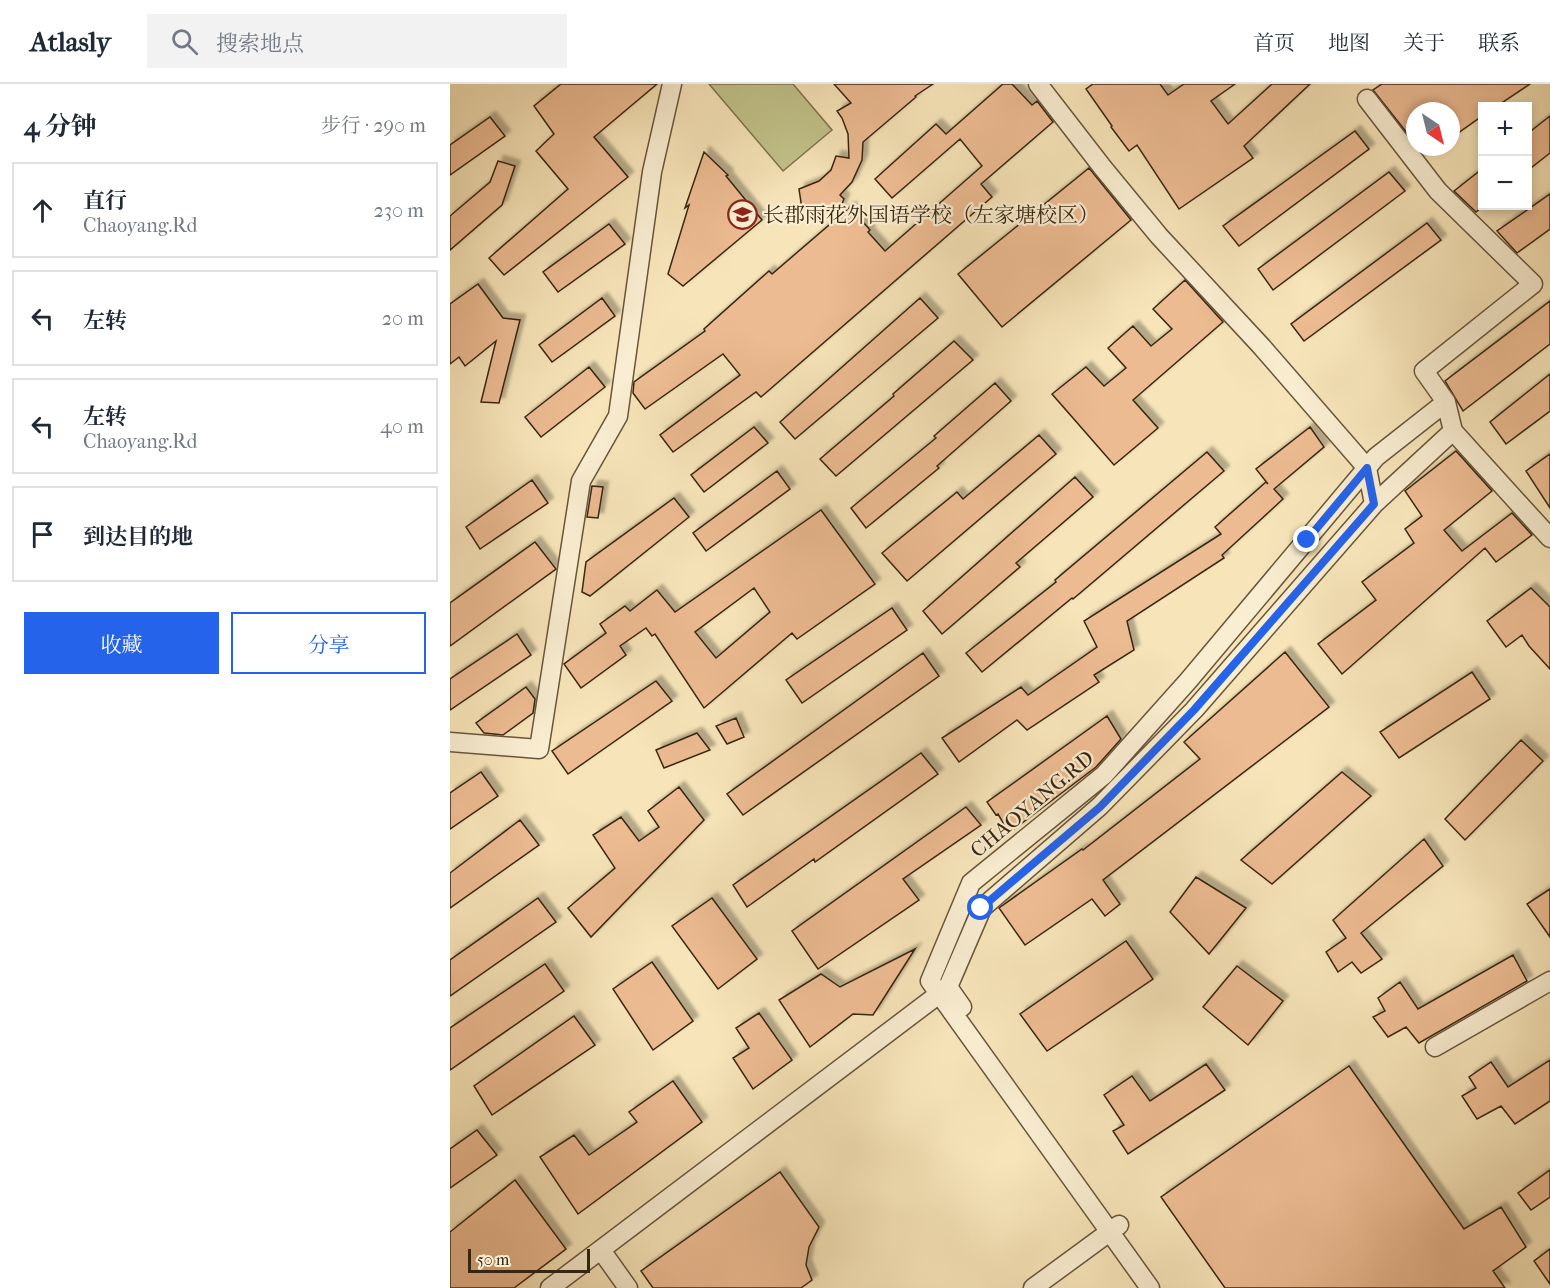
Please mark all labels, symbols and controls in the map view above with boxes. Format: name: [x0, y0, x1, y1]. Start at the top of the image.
search box: [147, 14, 567, 68]
text: Atlasly: [30, 25, 111, 58]
icon: search: [168, 25, 201, 58]
text: 搜索地点: [216, 31, 304, 57]
text: 首页: [1253, 31, 1295, 55]
text: 地图: [1328, 31, 1370, 55]
text: 关于: [1403, 31, 1445, 55]
text: 联系: [1478, 31, 1520, 55]
north arrow: [1406, 102, 1460, 156]
map controls: [1478, 102, 1532, 210]
button: +: [1478, 102, 1532, 156]
text: 4 分钟: [24, 111, 97, 142]
text: 步行 · 290 m: [321, 114, 426, 137]
button: −: [1478, 156, 1532, 210]
text: 直行: [83, 188, 127, 214]
icon: ahead: [26, 194, 59, 227]
text: 230 m: [374, 199, 424, 222]
school or university icon: 长郡雨花外国语学校（左家塘校区）: [726, 199, 758, 231]
place label: 长郡雨花外国语学校（左家塘校区）: [763, 203, 1099, 227]
text: Chaoyang.Rd: [83, 214, 198, 237]
icon: left: [26, 302, 59, 335]
text: 20 m: [382, 307, 424, 330]
text: 左转: [83, 308, 127, 334]
text: 左转: [83, 404, 127, 430]
icon: left: [26, 410, 59, 443]
text: 40 m: [380, 415, 424, 438]
text: Chaoyang.Rd: [83, 430, 198, 453]
icon: arrive: [26, 518, 59, 551]
text: 到达目的地: [83, 524, 193, 550]
route end: [1293, 526, 1319, 552]
button: 收藏: [24, 612, 219, 674]
button: 分享: [231, 612, 426, 674]
street label: CHAOYANG.RD: [966, 746, 1098, 862]
route start: [967, 894, 993, 920]
scale bar: [468, 1246, 590, 1274]
text: 50 m: [477, 1250, 509, 1269]

